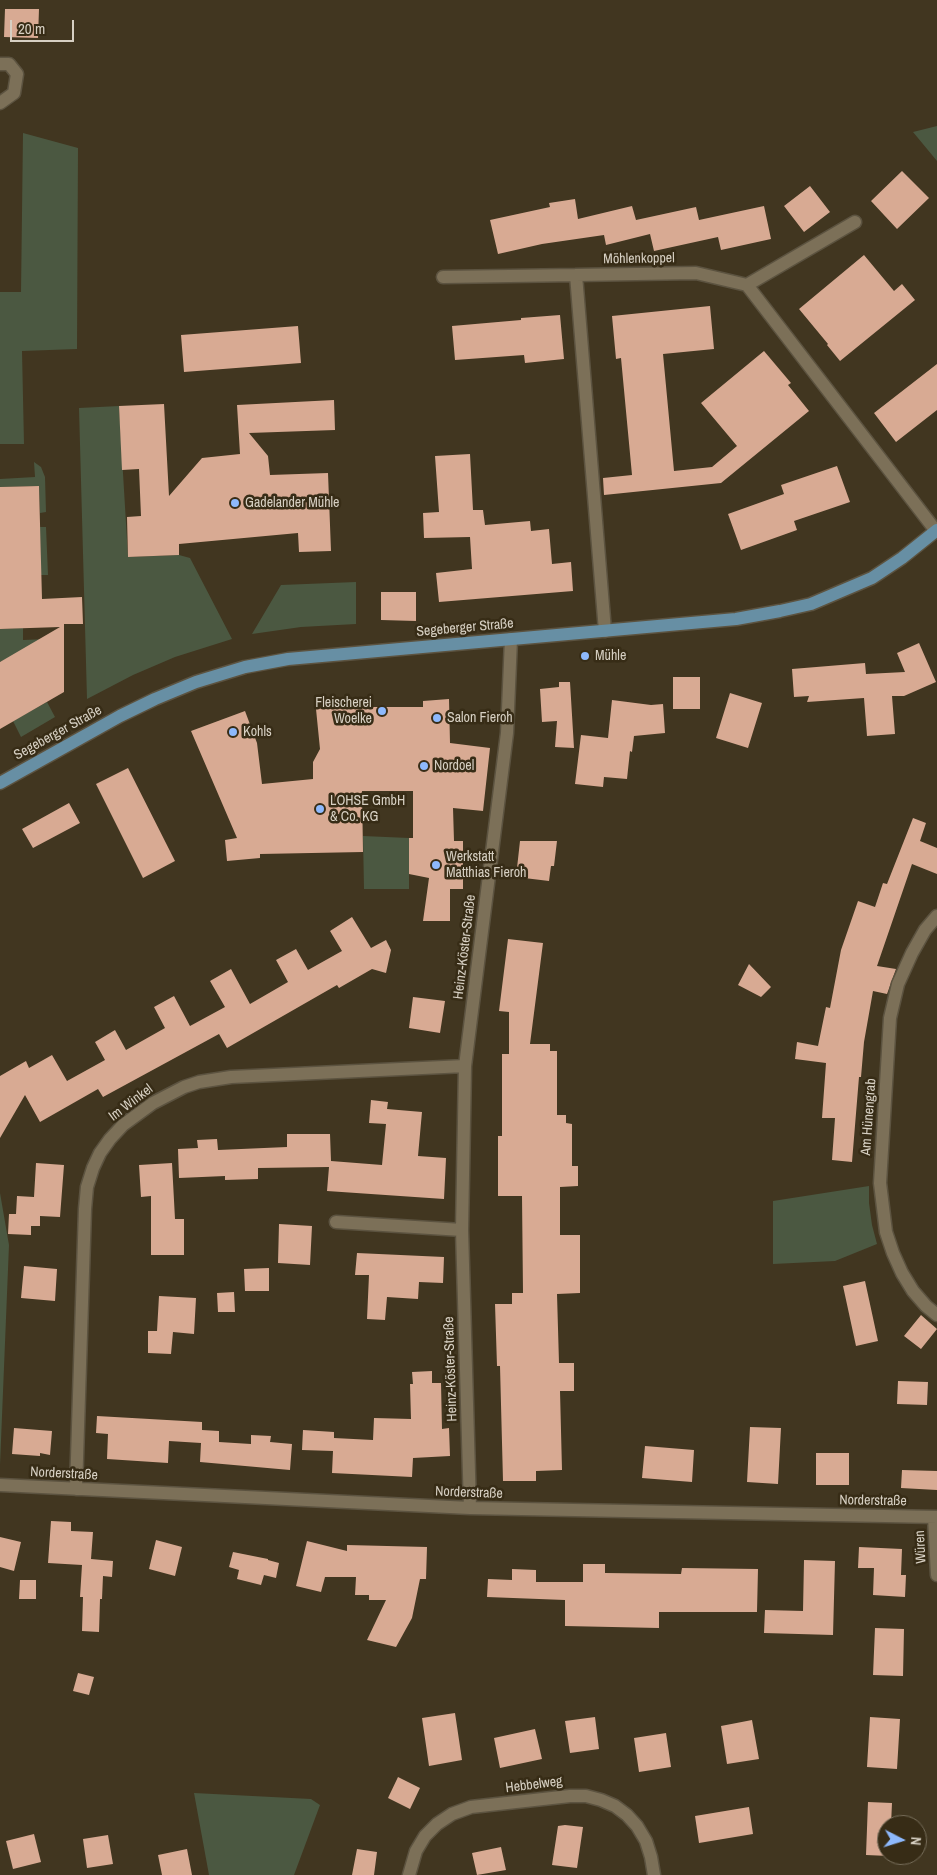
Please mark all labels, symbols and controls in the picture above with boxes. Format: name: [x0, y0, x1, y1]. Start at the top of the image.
scale bar: [12, 10, 76, 42]
text: 20 m: [18, 18, 45, 39]
street label: Möhlenkoppel: [603, 250, 675, 268]
place label: Gadelander Mühle: [245, 495, 339, 511]
marker: Gadelander Mühle: [229, 497, 241, 509]
street label: Segeberger Straße: [416, 615, 514, 641]
place label: Mühle: [595, 648, 626, 664]
marker: Mühle: [579, 650, 591, 662]
place label: Fleischerei Woelke: [315, 695, 372, 728]
street label: Segeberger Straße: [11, 702, 105, 764]
marker: Fleischerei Woelke: [376, 705, 388, 717]
place label: Salon Fieroh: [447, 710, 513, 726]
marker: Salon Fieroh: [431, 712, 443, 724]
place label: Kohls: [243, 724, 272, 740]
marker: Kohls: [227, 726, 239, 738]
place label: Nordoel: [434, 758, 474, 774]
marker: Nordoel: [418, 760, 430, 772]
place label: LOHSE GmbH & Co. KG: [330, 793, 405, 826]
marker: LOHSE GmbH & Co. KG: [314, 803, 326, 815]
place label: Werkstatt Matthias Fieroh: [446, 849, 526, 882]
marker: Werkstatt Matthias Fieroh: [430, 859, 442, 871]
street label: Heinz-Köster-Straße: [450, 894, 480, 1000]
street label: Am Hünengrab: [858, 1078, 880, 1156]
street label: Im Winkel: [106, 1081, 156, 1125]
street label: Heinz-Köster-Straße: [441, 1316, 461, 1422]
street label: Norderstraße: [30, 1464, 98, 1484]
street label: Norderstraße: [435, 1483, 503, 1503]
street label: Norderstraße: [839, 1492, 907, 1510]
street label: Würen: [912, 1530, 930, 1564]
street label: Hebbelweg: [504, 1773, 564, 1797]
north arrow: [877, 1815, 927, 1865]
text: N: [907, 1836, 925, 1846]

